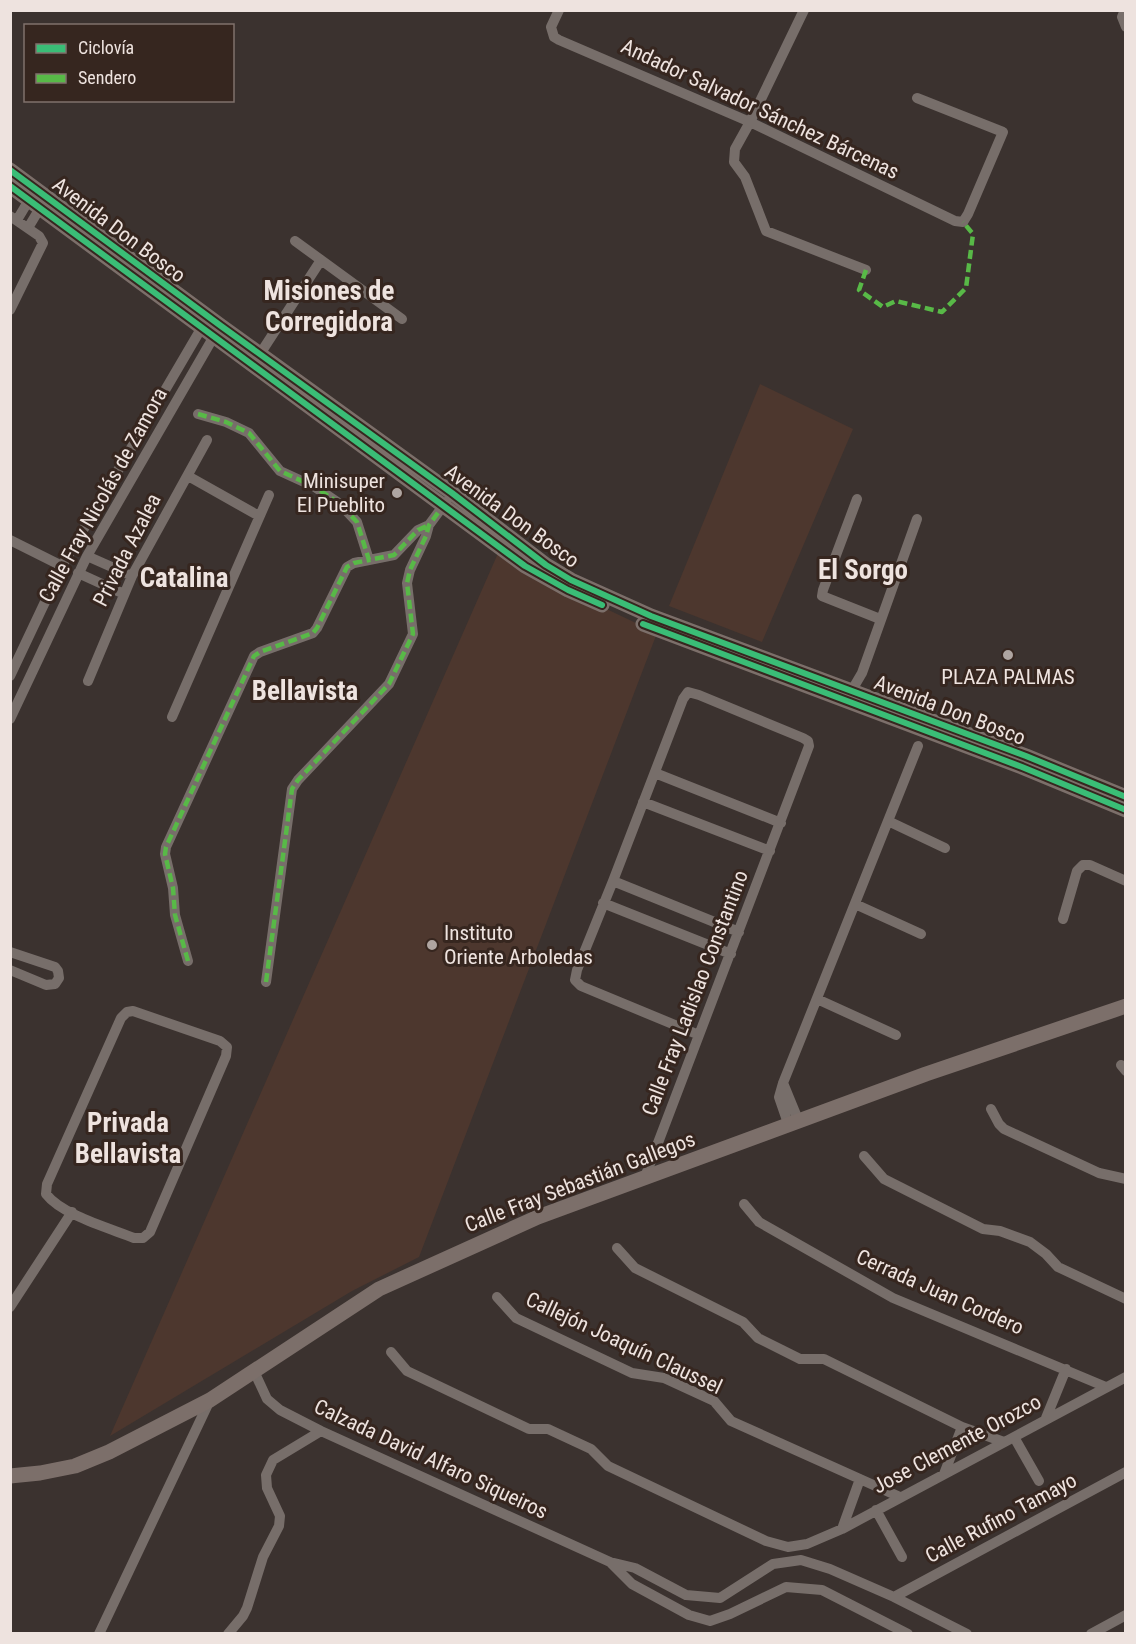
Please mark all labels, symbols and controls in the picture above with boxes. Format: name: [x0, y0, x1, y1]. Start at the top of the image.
legend: [24, 24, 234, 102]
street label: Andador Salvador Sánchez Bárcenas: [617, 34, 903, 184]
text: Ciclovía: [78, 37, 134, 58]
text: Sendero: [78, 67, 136, 88]
street label: Avenida Don Bosco: [48, 172, 190, 288]
district label: Misiones de Corregidora: [264, 275, 394, 338]
street label: Calle Fray Nicolás de Zamora: [34, 384, 172, 606]
street label: Avenida Don Bosco: [440, 459, 584, 573]
place label: Minisuper El Pueblito: [297, 469, 385, 517]
marker: Minisuper El Pueblito: [390, 486, 404, 500]
street label: Privada Azalea: [88, 490, 166, 610]
district label: El Sorgo: [818, 554, 908, 586]
district label: Catalina: [140, 562, 228, 594]
marker: PLAZA PALMAS: [1001, 648, 1015, 662]
place label: PLAZA PALMAS: [941, 665, 1075, 689]
street label: Avenida Don Bosco: [871, 670, 1029, 750]
district label: Bellavista: [252, 675, 358, 707]
street label: Calle Fray Ladislao Constantino: [637, 867, 753, 1119]
place label: Instituto Oriente Arboledas: [444, 921, 593, 969]
marker: Instituto Oriente Arboledas: [425, 938, 439, 952]
district label: Privada Bellavista: [75, 1107, 181, 1170]
street label: Calle Fray Sebastián Gallegos: [461, 1127, 699, 1237]
street label: Cerrada Juan Cordero: [853, 1244, 1027, 1340]
street label: Callejón Joaquín Claussel: [522, 1287, 726, 1399]
street label: Jose Clemente Orozco: [869, 1390, 1045, 1498]
street label: Calzada David Alfaro Siqueiros: [310, 1394, 552, 1524]
street label: Calle Rufino Tamayo: [921, 1468, 1081, 1568]

